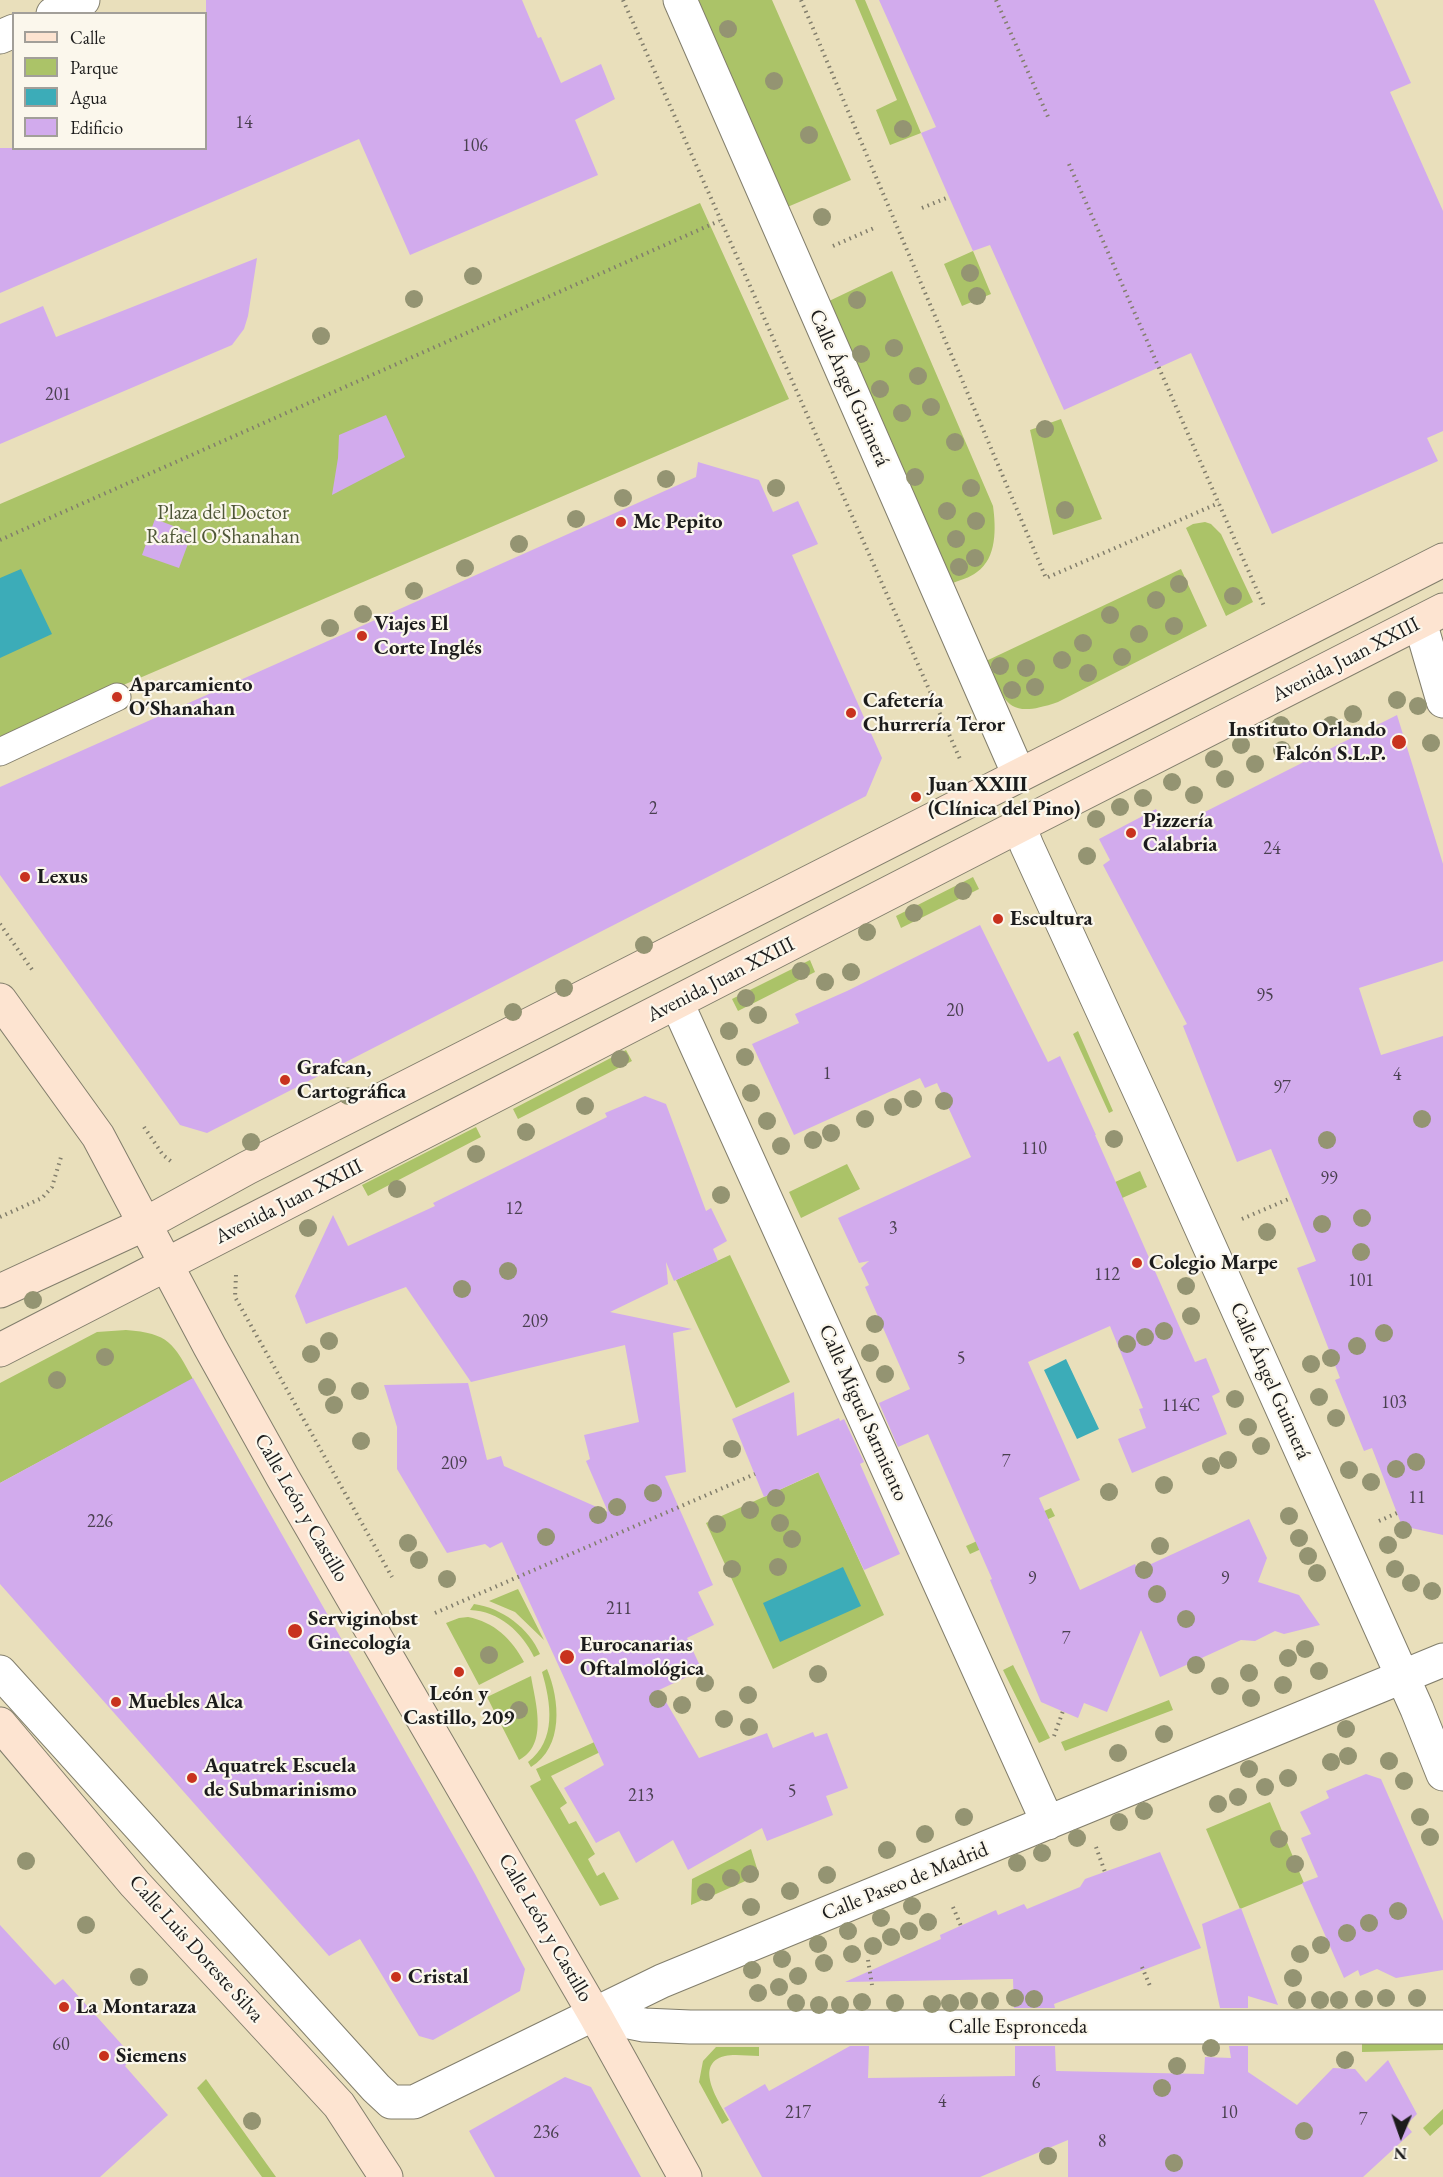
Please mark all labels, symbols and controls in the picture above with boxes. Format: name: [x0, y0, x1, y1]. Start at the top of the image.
legend: [12, 12, 207, 150]
text: Calle: [70, 26, 106, 49]
text: Parque: [70, 56, 118, 79]
text: Agua: [70, 86, 107, 109]
house number: 14: [235, 112, 253, 134]
text: Edificio: [70, 116, 123, 139]
house number: 106: [462, 135, 488, 157]
street label: Calle Ángel Guimerá: [803, 306, 895, 470]
house number: 201: [45, 384, 71, 406]
park label: Plaza del Doctor Rafael O'Shanahan: [146, 500, 300, 550]
place label: Mc Pepito: [633, 509, 723, 535]
marker: Mc Pepito: [614, 515, 628, 529]
place label: Viajes El Corte Inglés: [374, 611, 482, 661]
street label: Avenida Juan XXIII: [1268, 612, 1424, 708]
marker: Viajes El Corte Inglés: [355, 629, 369, 643]
place label: Aparcamiento O´Shanahan: [129, 672, 253, 722]
place label: Cafetería Churrería Teror: [863, 688, 1005, 738]
marker: Aparcamiento O´Shanahan: [110, 690, 124, 704]
marker: Cafetería Churrería Teror: [844, 706, 858, 720]
place label: Instituto Orlando Falcón S.L.P.: [1228, 717, 1386, 767]
marker: Instituto Orlando Falcón S.L.P.: [1390, 733, 1408, 751]
place label: Juan XXIII (Clínica del Pino): [928, 772, 1080, 822]
marker: Juan XXIII (Clínica del Pino): [909, 790, 923, 804]
house number: 2: [649, 798, 657, 820]
place label: Pizzería Calabria: [1143, 808, 1217, 858]
marker: Pizzería Calabria: [1124, 826, 1138, 840]
house number: 24: [1263, 838, 1281, 860]
place label: Lexus: [37, 864, 88, 890]
marker: Lexus: [18, 870, 32, 884]
place label: Escultura: [1010, 906, 1093, 932]
marker: Escultura: [991, 912, 1005, 926]
street label: Avenida Juan XXIII: [643, 932, 799, 1028]
house number: 95: [1256, 985, 1274, 1007]
house number: 20: [946, 1000, 964, 1022]
place label: Grafcan, Cartográfica: [297, 1055, 406, 1105]
house number: 1: [823, 1063, 831, 1085]
house number: 4: [1393, 1064, 1401, 1086]
marker: Grafcan, Cartográfica: [278, 1073, 292, 1087]
house number: 97: [1273, 1077, 1291, 1099]
house number: 110: [1021, 1138, 1047, 1160]
street label: Avenida Juan XXIII: [211, 1154, 367, 1250]
house number: 99: [1320, 1168, 1338, 1190]
house number: 12: [505, 1198, 523, 1220]
house number: 3: [889, 1218, 897, 1240]
place label: Colegio Marpe: [1149, 1250, 1278, 1276]
marker: Colegio Marpe: [1130, 1256, 1144, 1270]
house number: 112: [1094, 1264, 1120, 1286]
house number: 101: [1348, 1270, 1374, 1292]
street label: Calle Ángel Guimerá: [1224, 1299, 1316, 1463]
house number: 209: [522, 1311, 548, 1333]
street label: Calle Miguel Sarmiento: [813, 1321, 913, 1505]
house number: 5: [957, 1348, 965, 1370]
house number: 103: [1381, 1392, 1407, 1414]
house number: 114C: [1162, 1395, 1200, 1417]
street label: Calle León y Castillo: [248, 1429, 354, 1587]
house number: 7: [1002, 1451, 1010, 1473]
house number: 209: [441, 1453, 467, 1475]
house number: 11: [1408, 1487, 1426, 1509]
house number: 226: [87, 1511, 113, 1533]
house number: 9: [1028, 1568, 1036, 1590]
house number: 9: [1221, 1568, 1229, 1590]
house number: 211: [606, 1598, 632, 1620]
place label: Serviginobst Ginecología: [308, 1606, 418, 1656]
marker: Serviginobst Ginecología: [286, 1622, 304, 1640]
house number: 7: [1062, 1628, 1070, 1650]
place label: Eurocanarias Oftalmológica: [580, 1632, 704, 1682]
marker: Eurocanarias Oftalmológica: [558, 1648, 576, 1666]
marker: León y Castillo, 209: [452, 1665, 466, 1679]
place label: León y Castillo, 209: [404, 1681, 514, 1731]
place label: Muebles Alca: [128, 1689, 243, 1715]
marker: Muebles Alca: [109, 1695, 123, 1709]
place label: Aquatrek Escuela de Submarinismo: [204, 1753, 357, 1803]
marker: Aquatrek Escuela de Submarinismo: [185, 1771, 199, 1785]
house number: 5: [788, 1781, 796, 1803]
house number: 213: [628, 1785, 654, 1807]
street label: Calle Paseo de Madrid: [818, 1837, 992, 1927]
street label: Calle León y Castillo: [492, 1849, 598, 2007]
street label: Calle Luis Doreste Silva: [123, 1870, 269, 2028]
place label: Cristal: [408, 1964, 468, 1990]
marker: Cristal: [389, 1970, 403, 1984]
place label: La Montaraza: [76, 1994, 196, 2020]
marker: La Montaraza: [57, 2000, 71, 2014]
street label: Calle Espronceda: [949, 2014, 1087, 2040]
house number: 60: [52, 2034, 70, 2056]
place label: Siemens: [116, 2043, 186, 2069]
marker: Siemens: [97, 2049, 111, 2063]
house number: 6: [1032, 2072, 1040, 2094]
house number: 4: [938, 2091, 946, 2113]
house number: 217: [785, 2102, 811, 2124]
house number: 10: [1220, 2102, 1238, 2124]
north arrow: [1371, 2105, 1431, 2165]
house number: 7: [1359, 2109, 1367, 2131]
house number: 236: [533, 2122, 559, 2144]
house number: 8: [1098, 2131, 1106, 2153]
text: N: [1394, 2143, 1407, 2164]

